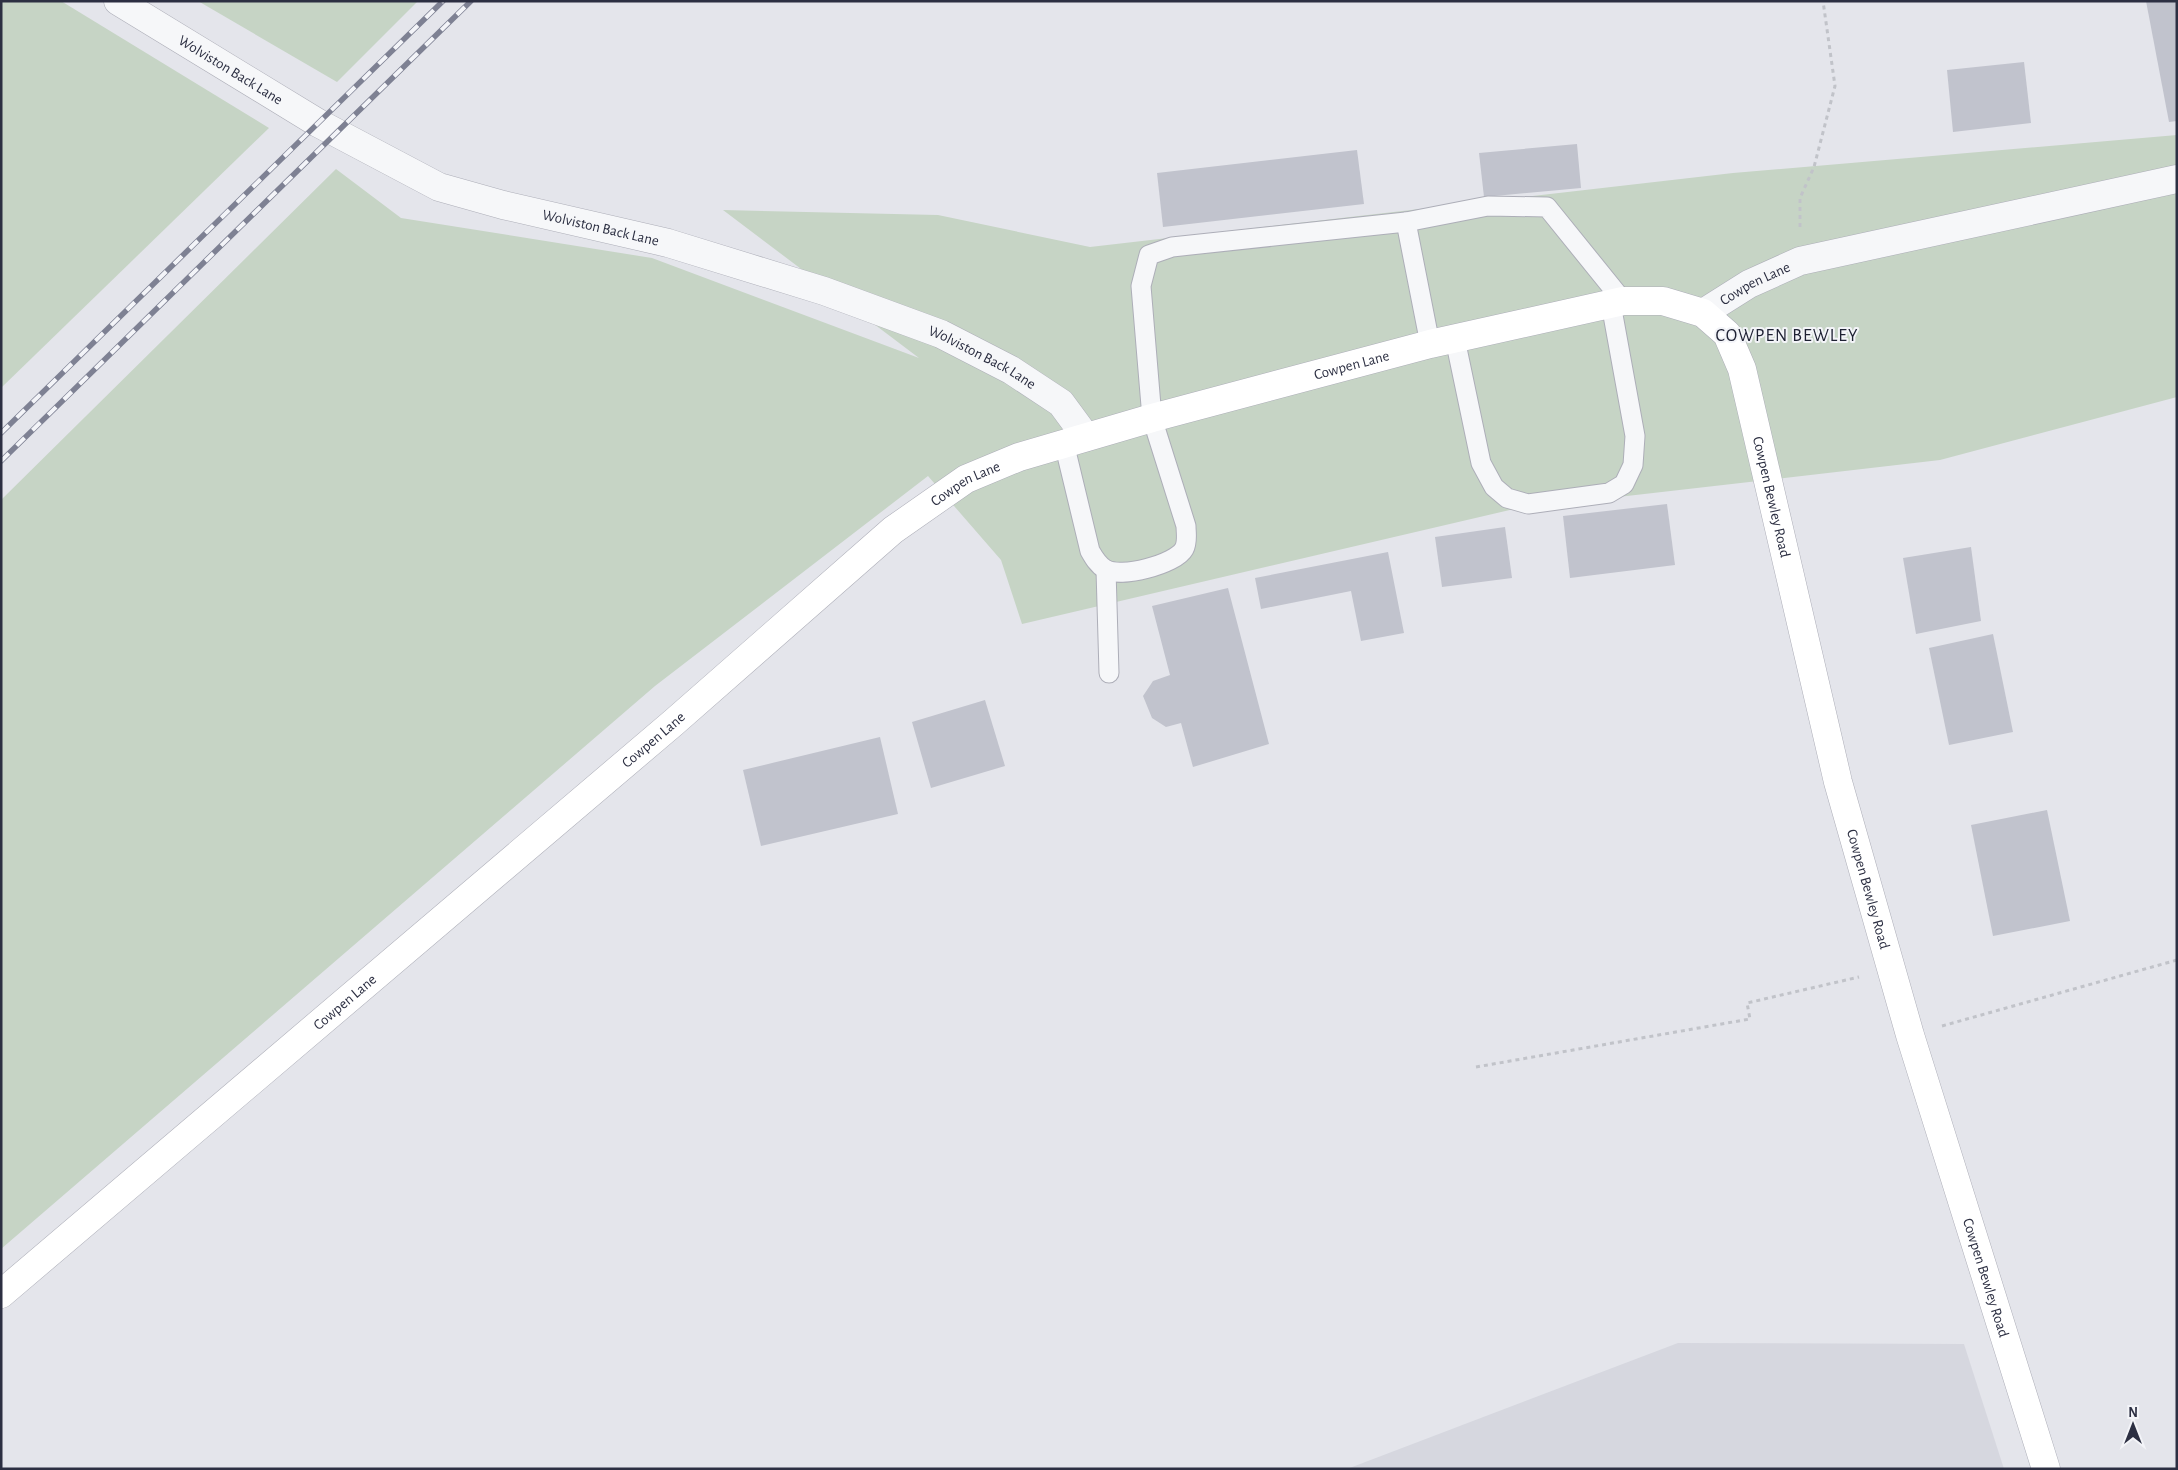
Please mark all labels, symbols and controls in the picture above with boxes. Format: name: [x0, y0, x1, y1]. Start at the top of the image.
street label: Wolviston Back Lane: [176, 33, 285, 108]
street label: Wolviston Back Lane: [541, 207, 661, 249]
street label: Cowpen Lane: [1717, 259, 1793, 308]
street label: Wolviston Back Lane: [927, 323, 1038, 392]
district label: COWPEN BEWLEY: [1716, 327, 1858, 345]
street label: Cowpen Lane: [1312, 348, 1391, 383]
street label: Cowpen Bewley Road: [1750, 435, 1793, 559]
street label: Cowpen Lane: [928, 459, 1002, 509]
street label: Cowpen Lane: [619, 709, 688, 771]
street label: Cowpen Bewley Road: [1844, 828, 1892, 951]
street label: Cowpen Lane: [311, 972, 379, 1033]
street label: Cowpen Bewley Road: [1960, 1216, 2011, 1339]
north arrow: [2108, 1400, 2158, 1450]
text: N: [2128, 1406, 2138, 1420]

